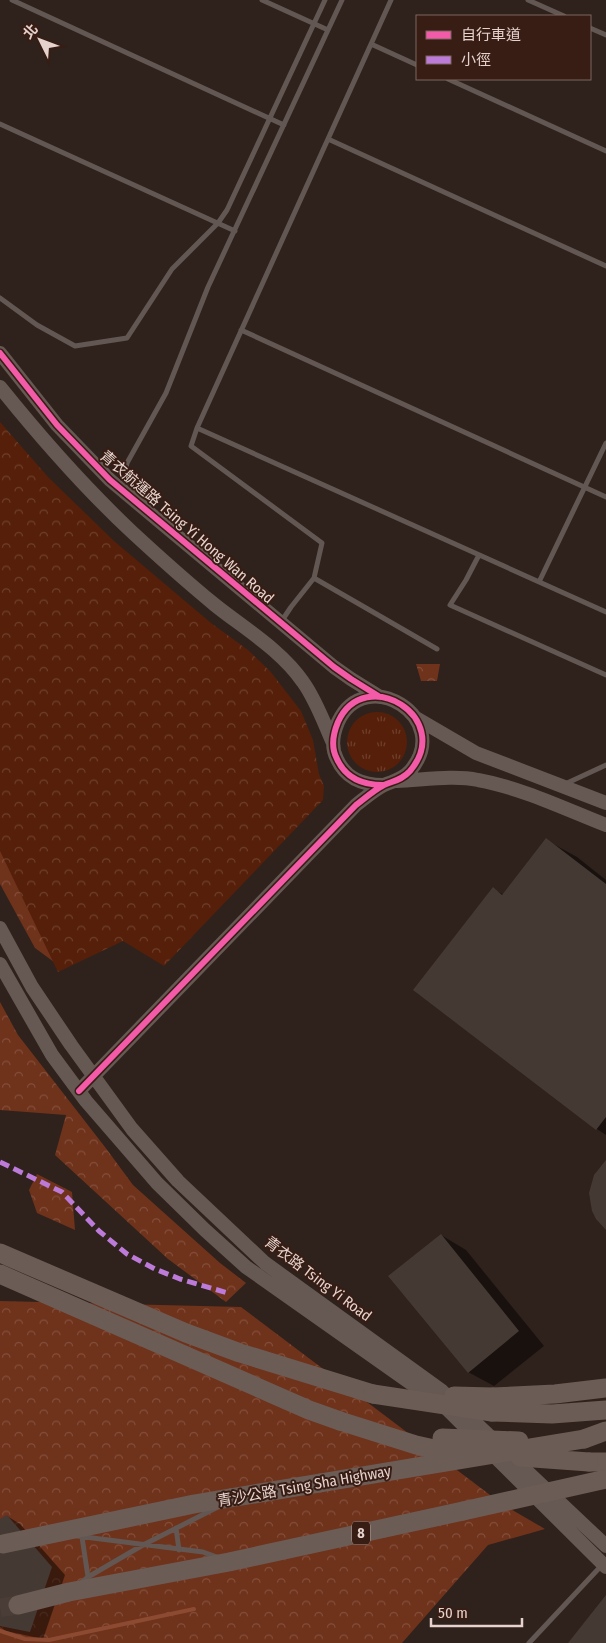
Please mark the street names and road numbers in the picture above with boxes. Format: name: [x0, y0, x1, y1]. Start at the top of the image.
street label: 青衣航運路 Tsing Yi Hong Wan Road: [96, 447, 278, 607]
street label: 青衣路 Tsing Yi Road: [261, 1233, 375, 1325]
street label: 青沙公路 Tsing Sha Highway: [216, 1462, 392, 1510]
road number: 8: [352, 1522, 370, 1545]

